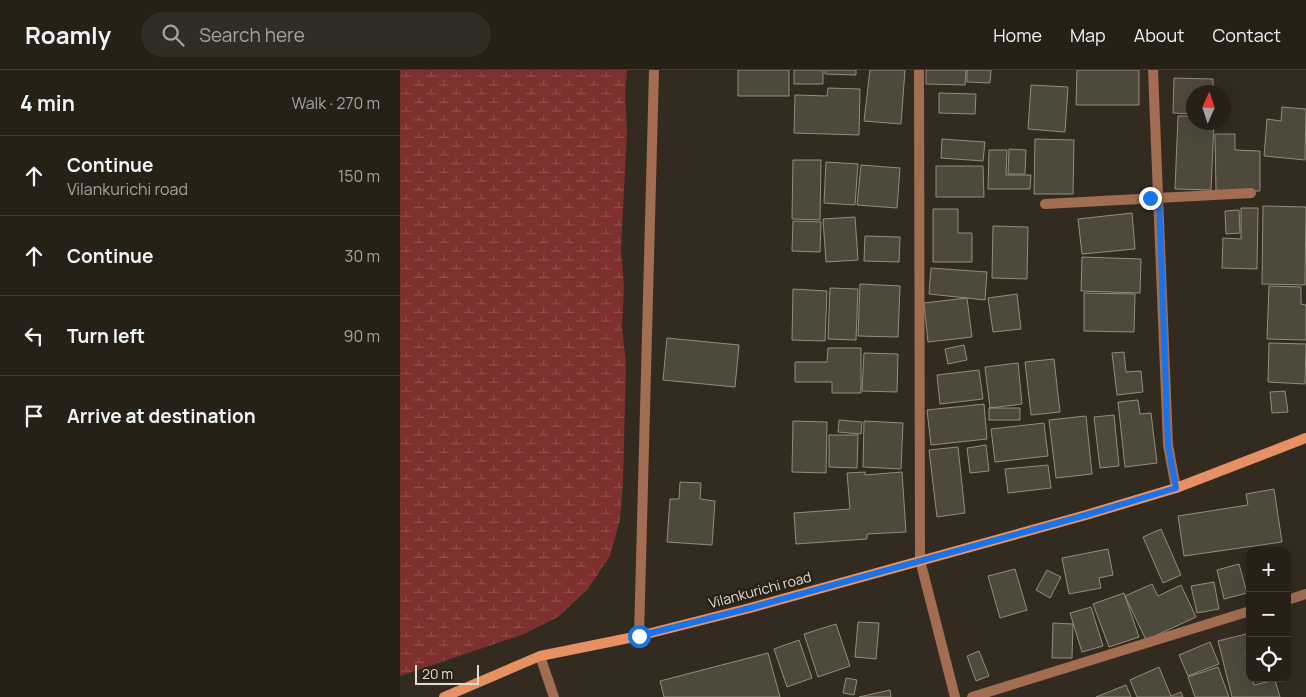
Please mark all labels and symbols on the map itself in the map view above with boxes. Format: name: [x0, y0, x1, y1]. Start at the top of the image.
north arrow: [1186, 85, 1231, 130]
route end: [1139, 187, 1162, 210]
street label: Vilankurichi road: [706, 567, 813, 612]
route start: [628, 625, 651, 648]
scale bar: [415, 662, 479, 685]

